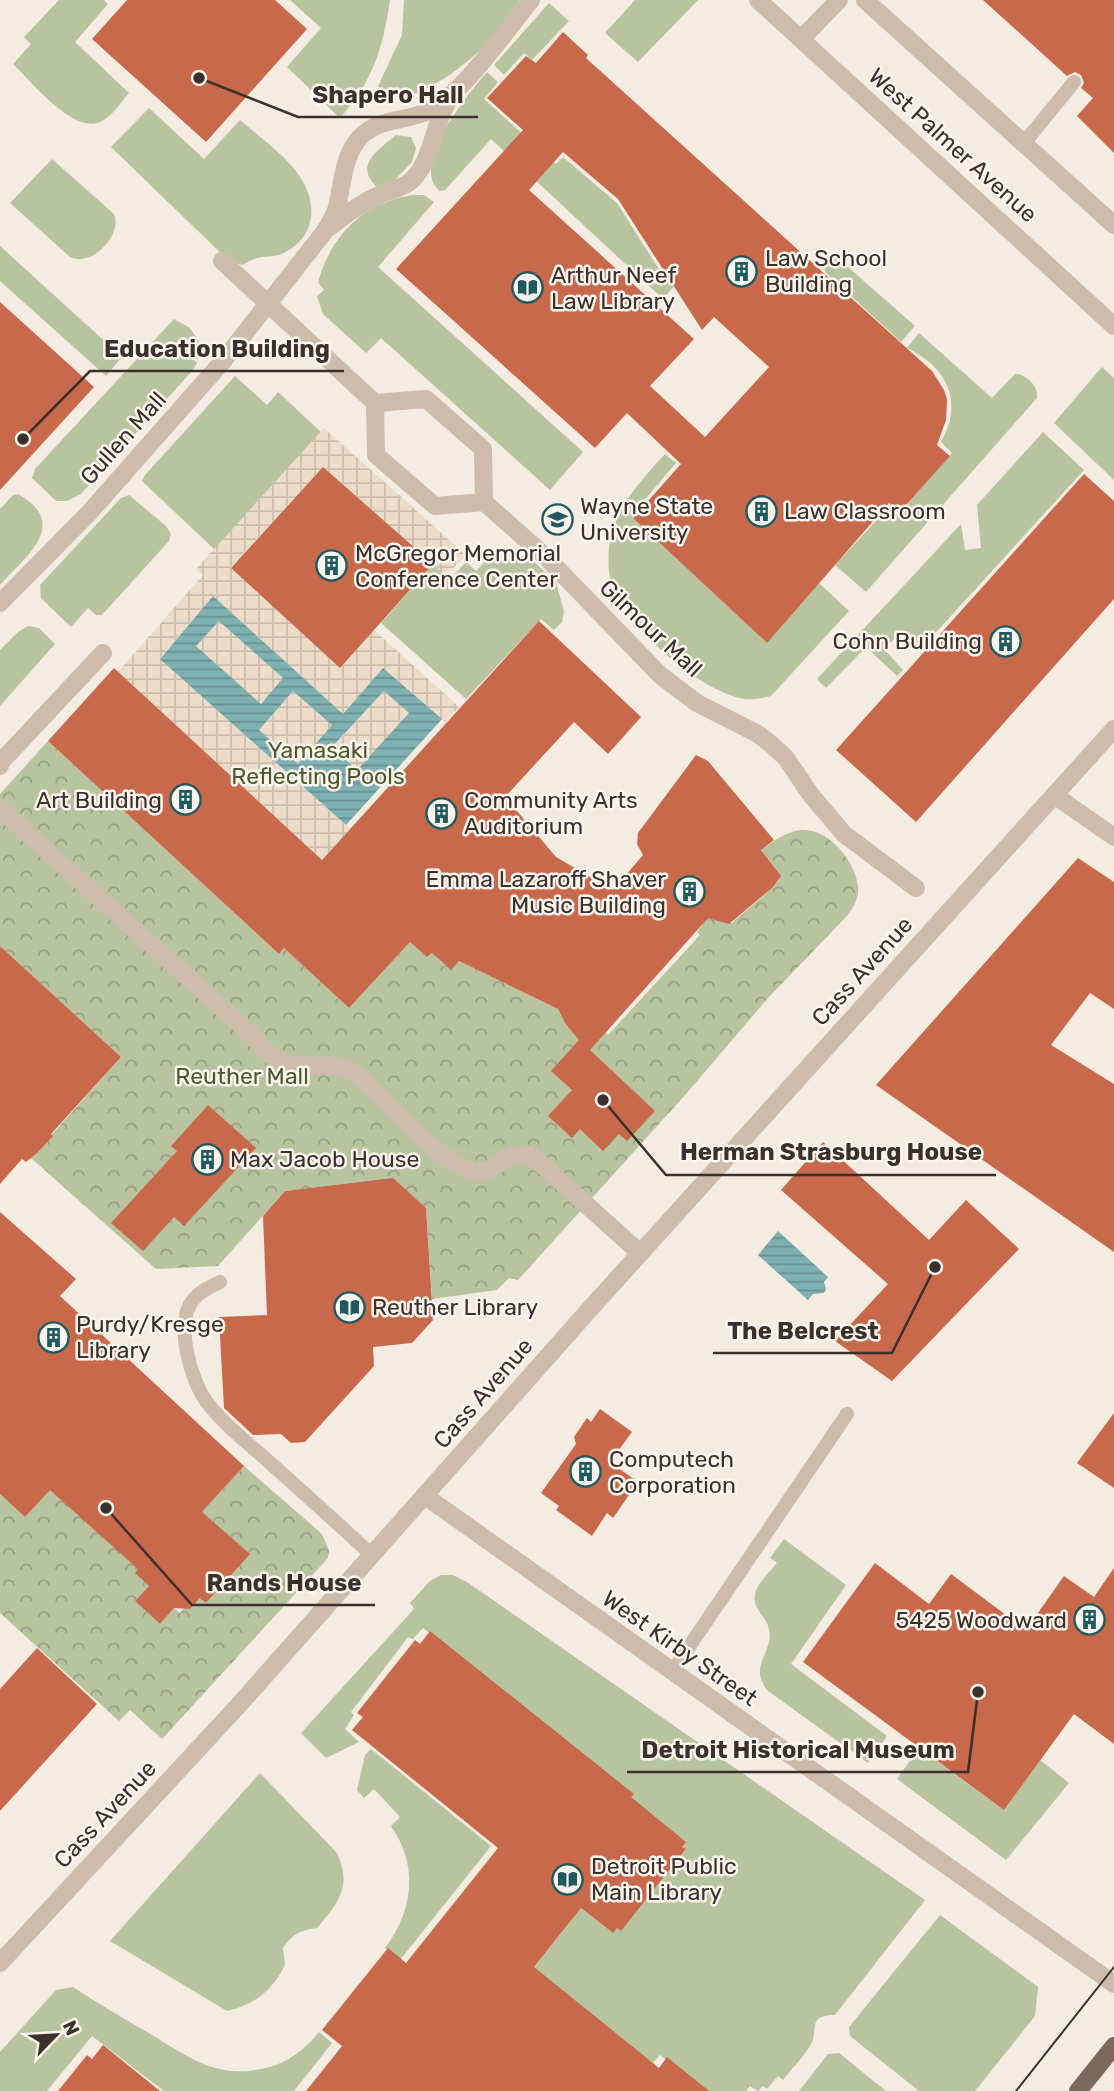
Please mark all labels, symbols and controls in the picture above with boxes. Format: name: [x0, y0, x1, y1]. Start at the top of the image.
street label: West Palmer Avenue: [863, 62, 1043, 228]
callout: Shapero Hall: [298, 72, 478, 117]
text: Shapero Hall: [312, 81, 464, 109]
place label: Law School Building: [765, 244, 887, 298]
building icon: Law School Building: [725, 254, 759, 288]
place label: Arthur Neef Law Library: [551, 261, 676, 315]
library icon: Arthur Neef Law Library: [511, 271, 545, 305]
callout: Education Building: [90, 326, 344, 371]
text: Education Building: [104, 335, 330, 363]
street label: Gullen Mall: [74, 386, 172, 490]
place label: Wayne State University: [580, 492, 713, 546]
building icon: Law Classroom: [744, 494, 778, 528]
place label: Law Classroom: [784, 497, 946, 525]
school or university icon: Wayne State University: [540, 502, 574, 536]
place label: McGregor Memorial Conference Center: [355, 539, 561, 593]
building icon: McGregor Memorial Conference Center: [315, 549, 349, 583]
street label: Gilmour Mall: [594, 573, 708, 683]
building icon: Cohn Building: [988, 624, 1022, 658]
place label: Cohn Building: [833, 627, 982, 655]
park label: Yamasaki Reflecting Pools: [231, 736, 405, 790]
building icon: Art Building: [168, 783, 202, 817]
place label: Art Building: [36, 786, 162, 814]
place label: Community Arts Auditorium: [464, 786, 638, 840]
building icon: Community Arts Auditorium: [424, 796, 458, 830]
place label: Emma Lazaroff Shaver Music Building: [425, 865, 666, 919]
building icon: Emma Lazaroff Shaver Music Building: [672, 875, 706, 909]
street label: Cass Avenue: [806, 911, 918, 1031]
park label: Reuther Mall: [175, 1062, 309, 1090]
callout: Herman Strasburg House: [666, 1130, 996, 1175]
text: Herman Strasburg House: [680, 1138, 982, 1166]
building icon: Max Jacob House: [190, 1142, 224, 1176]
place label: Max Jacob House: [230, 1145, 419, 1173]
library icon: Reuther Library: [332, 1290, 366, 1324]
place label: Reuther Library: [372, 1293, 539, 1321]
callout: The Belcrest: [713, 1308, 892, 1353]
place label: Purdy/Kresge Library: [76, 1310, 224, 1364]
text: The Belcrest: [727, 1317, 879, 1345]
building icon: Purdy/Kresge Library: [36, 1320, 70, 1354]
street label: Cass Avenue: [427, 1332, 539, 1454]
place label: Computech Corporation: [609, 1445, 736, 1499]
building icon: Computech Corporation: [569, 1455, 603, 1489]
callout: Rands House: [192, 1560, 375, 1605]
text: Rands House: [206, 1569, 362, 1597]
street label: West Kirby Street: [597, 1584, 763, 1712]
building icon: 5425 Woodward: [1073, 1603, 1107, 1637]
place label: 5425 Woodward: [896, 1606, 1067, 1634]
callout: Detroit Historical Museum: [627, 1727, 968, 1772]
text: Detroit Historical Museum: [641, 1736, 955, 1764]
street label: Cass Avenue: [48, 1754, 162, 1874]
place label: Detroit Public Main Library: [591, 1852, 737, 1906]
library icon: Detroit Public Main Library: [551, 1862, 585, 1896]
north arrow: [21, 2000, 91, 2070]
text: N: [58, 2017, 84, 2039]

